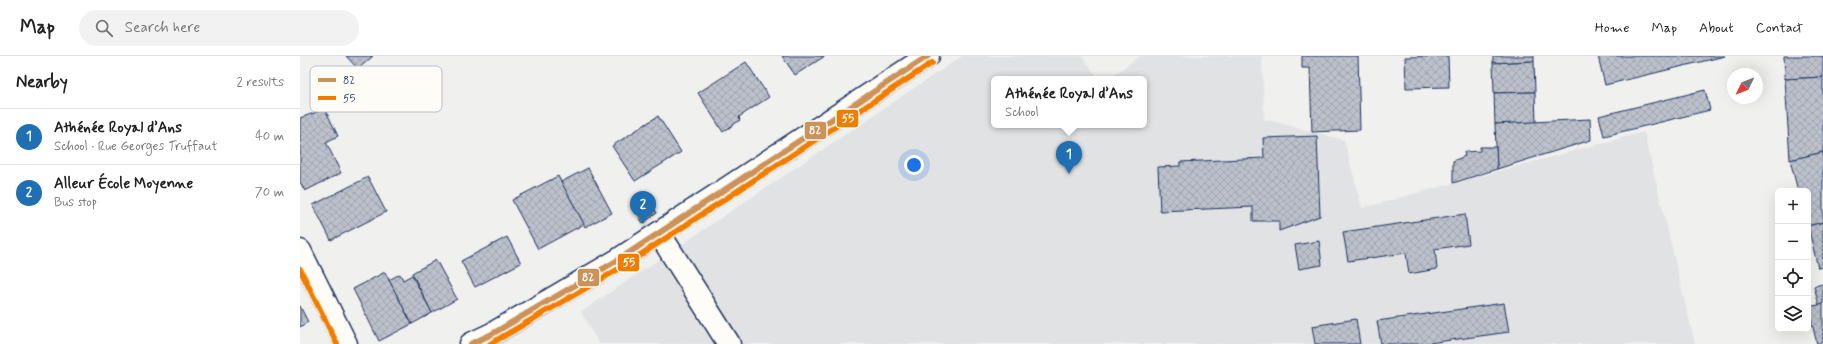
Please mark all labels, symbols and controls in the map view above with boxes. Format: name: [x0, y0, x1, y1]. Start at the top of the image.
search box: [79, 10, 359, 46]
text: Map: [20, 15, 55, 40]
icon: search: [93, 17, 115, 39]
text: Search here: [125, 18, 200, 38]
text: Home: [1595, 19, 1629, 37]
text: Map: [1651, 19, 1677, 37]
text: About: [1699, 19, 1734, 37]
text: Contact: [1756, 19, 1803, 37]
legend: [310, 66, 442, 112]
north arrow: [1727, 68, 1763, 104]
text: Nearby: [16, 71, 68, 93]
text: 2 results: [237, 74, 284, 91]
text: 82: [343, 74, 355, 88]
popup: [991, 76, 1147, 128]
text: Athénée Royal d’Ans: [1005, 84, 1133, 104]
text: 55: [343, 92, 356, 106]
text: School: [1005, 104, 1039, 121]
line badge: 55: [836, 109, 859, 128]
text: 55: [842, 112, 854, 126]
text: Athénée Royal d’Ans: [54, 118, 182, 138]
line badge: 82: [804, 121, 827, 140]
text: 82: [809, 124, 821, 138]
text: 1: [26, 128, 32, 145]
text: 40 m: [255, 128, 284, 145]
text: School · Rue Georges Truffaut: [54, 138, 218, 155]
pin: 1: [1056, 141, 1082, 174]
your location: [904, 155, 924, 175]
text: Alleur École Moyenne: [54, 174, 193, 194]
text: 2: [26, 184, 32, 201]
text: 70 m: [255, 184, 284, 201]
map controls: [1775, 188, 1811, 332]
button: +: [1775, 188, 1811, 224]
pin: 2: [630, 191, 656, 224]
text: Bus stop: [54, 194, 97, 211]
button: −: [1775, 224, 1811, 260]
line badge: 55: [617, 253, 640, 272]
text: 55: [623, 256, 635, 270]
button: locate: [1775, 260, 1811, 296]
line badge: 82: [577, 268, 600, 287]
text: 82: [582, 271, 594, 285]
button: layers: [1775, 296, 1811, 332]

